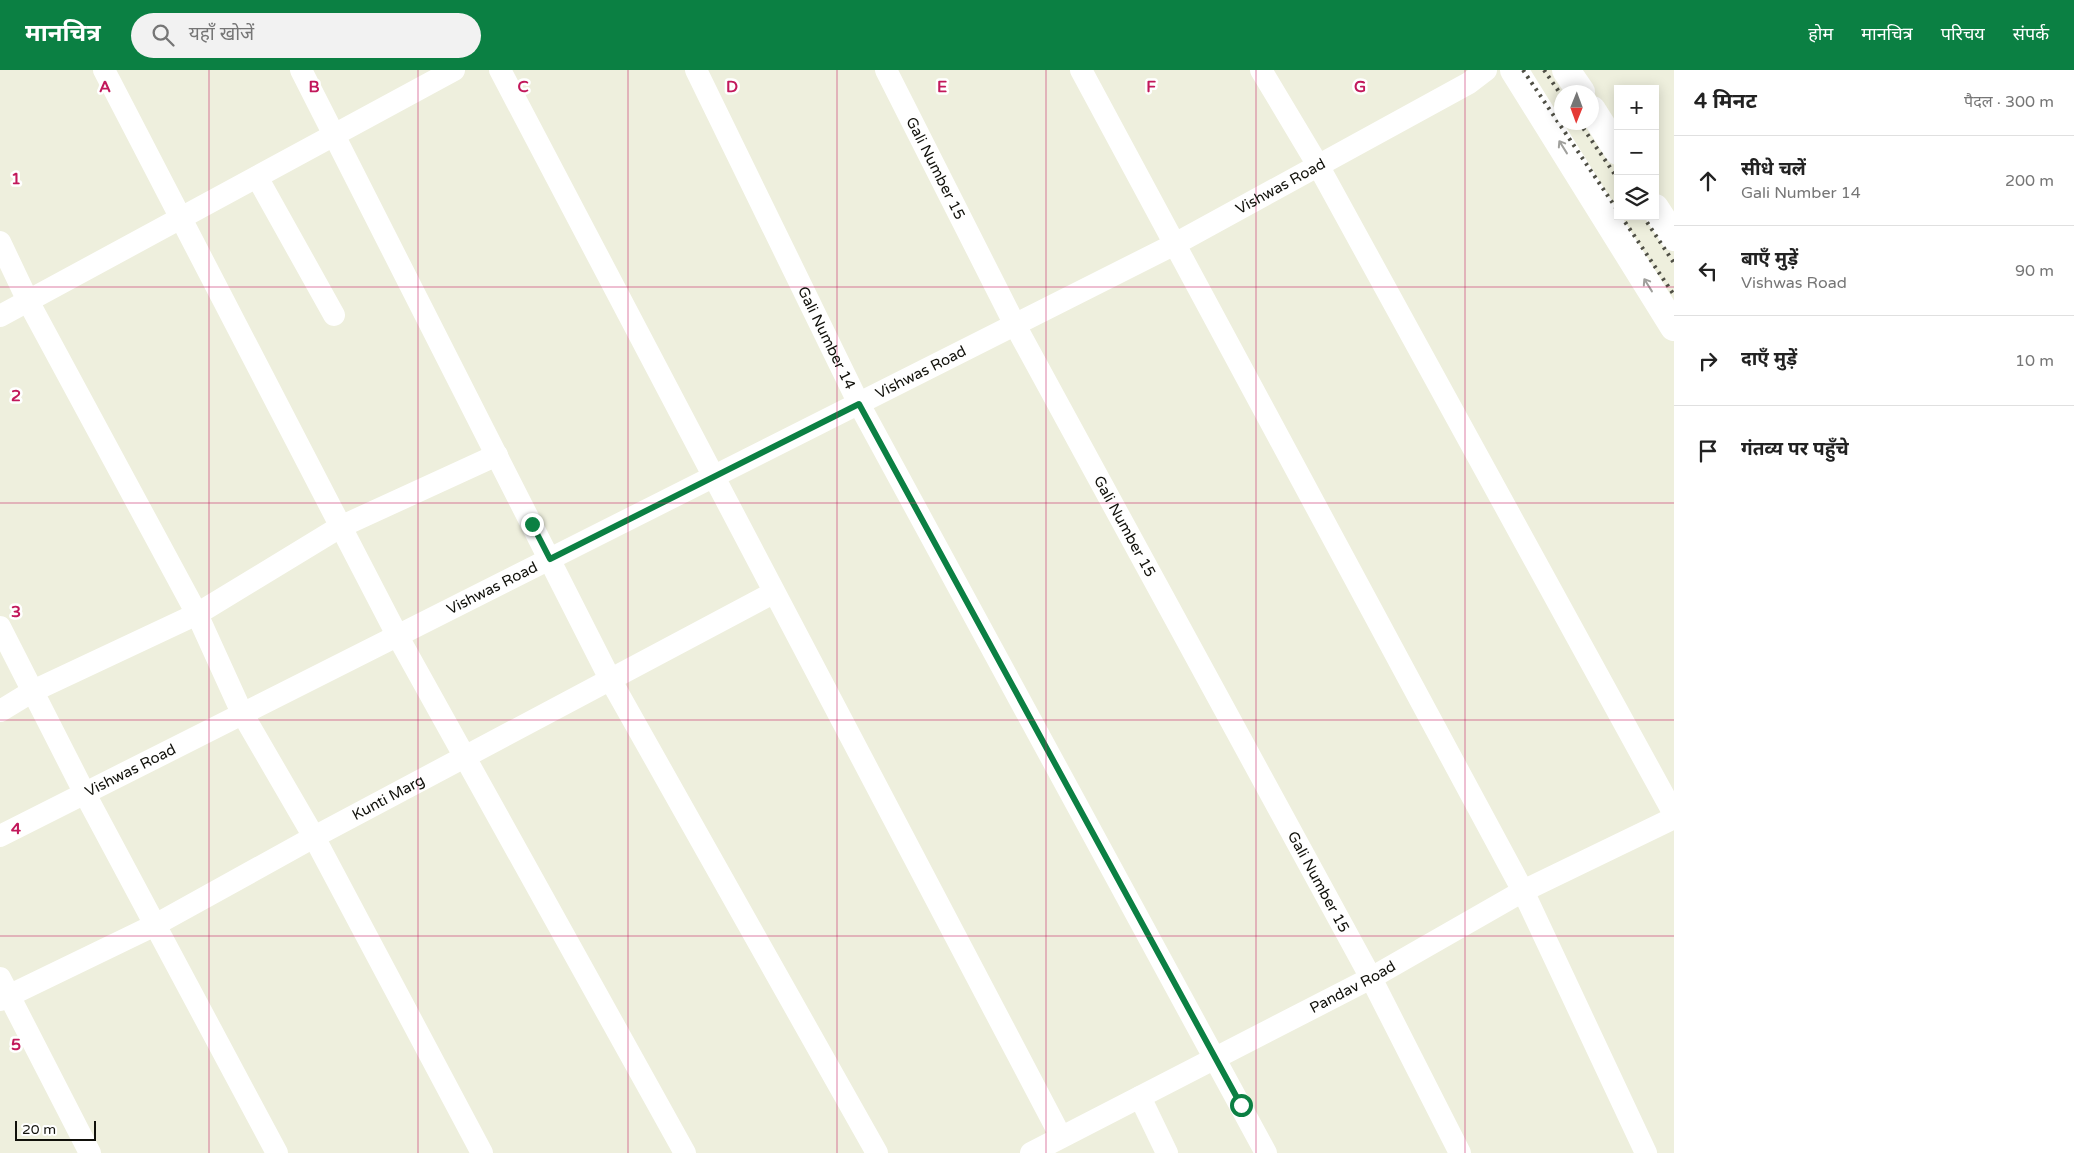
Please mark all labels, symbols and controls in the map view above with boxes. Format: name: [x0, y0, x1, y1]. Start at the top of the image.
search box: [131, 13, 481, 58]
text: मानचित्र: [25, 19, 101, 48]
icon: search: [149, 21, 177, 49]
text: यहाँ खोजें: [189, 23, 254, 45]
text: होम: [1808, 23, 1833, 45]
text: मानचित्र: [1861, 23, 1913, 45]
text: परिचय: [1941, 23, 1985, 45]
text: संपर्क: [2013, 23, 2049, 45]
text: A: [99, 77, 111, 97]
text: B: [308, 77, 320, 97]
text: C: [517, 77, 529, 97]
text: D: [726, 77, 738, 97]
text: E: [937, 77, 947, 97]
text: F: [1146, 77, 1156, 97]
text: G: [1354, 77, 1366, 97]
north arrow: [1554, 85, 1599, 130]
map controls: [1614, 85, 1659, 220]
button: +: [1614, 85, 1659, 130]
text: 4 मिनट: [1694, 89, 1757, 114]
text: पैदल · 300 m: [1964, 92, 2054, 112]
street label: Gali Number 15: [902, 114, 969, 222]
button: −: [1614, 130, 1659, 175]
one-way arrow: [1557, 141, 1567, 155]
street label: Vishwas Road: [1233, 154, 1328, 218]
text: सीधे चलें: [1741, 158, 1806, 180]
icon: ahead: [1694, 167, 1722, 195]
text: 1: [11, 169, 21, 189]
text: 200 m: [2005, 171, 2054, 191]
button: layers: [1614, 175, 1659, 220]
text: Gali Number 14: [1741, 183, 1861, 203]
text: बाएँ मुड़ें: [1741, 248, 1798, 270]
icon: left: [1694, 257, 1722, 285]
text: 90 m: [2015, 261, 2054, 281]
text: Vishwas Road: [1741, 273, 1847, 293]
one-way arrow: [1643, 279, 1653, 293]
street label: Gali Number 14: [794, 283, 859, 392]
street label: Vishwas Road: [872, 342, 969, 402]
icon: right: [1694, 347, 1722, 375]
text: दाएँ मुड़ें: [1741, 348, 1797, 370]
text: 10 m: [2015, 351, 2054, 371]
text: 2: [11, 386, 21, 406]
icon: arrive: [1694, 437, 1722, 465]
text: गंतव्य पर पहुँचे: [1741, 438, 1849, 460]
street label: Gali Number 15: [1090, 473, 1160, 580]
route end: [521, 513, 544, 536]
street label: Vishwas Road: [444, 558, 540, 618]
text: 3: [11, 602, 21, 622]
street label: Vishwas Road: [82, 740, 179, 801]
street label: Kunti Marg: [349, 771, 428, 824]
text: 4: [11, 819, 21, 839]
street label: Gali Number 15: [1284, 828, 1353, 936]
street label: Pandav Road: [1307, 957, 1399, 1017]
text: 5: [11, 1035, 21, 1055]
route start: [1230, 1094, 1253, 1117]
scale bar: [15, 1118, 96, 1141]
text: 20 m: [22, 1121, 56, 1138]

